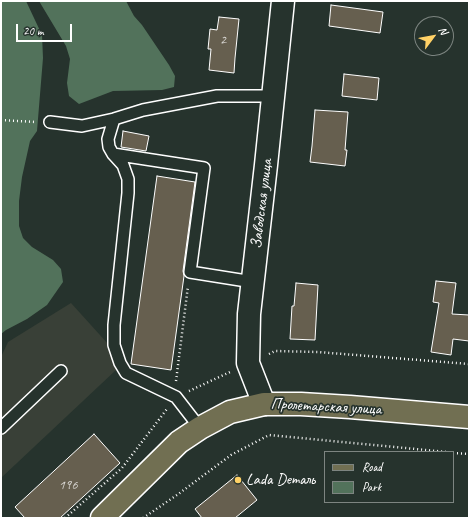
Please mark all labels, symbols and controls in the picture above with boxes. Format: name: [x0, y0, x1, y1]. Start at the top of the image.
scale bar: [18, 16, 74, 42]
north arrow: [414, 16, 454, 56]
text: 20 m: [23, 23, 43, 39]
text: N: [436, 24, 451, 37]
house number: 2: [220, 32, 226, 48]
street label: Заводская улица: [247, 158, 277, 250]
street label: Пролетарская улица: [270, 395, 382, 419]
legend: [324, 451, 454, 503]
text: Road: [362, 459, 382, 475]
place label: Lada Dеталь: [246, 470, 315, 490]
marker: Lada Dеталь: [233, 475, 243, 485]
house number: 196: [59, 477, 77, 493]
text: Park: [362, 479, 381, 495]

